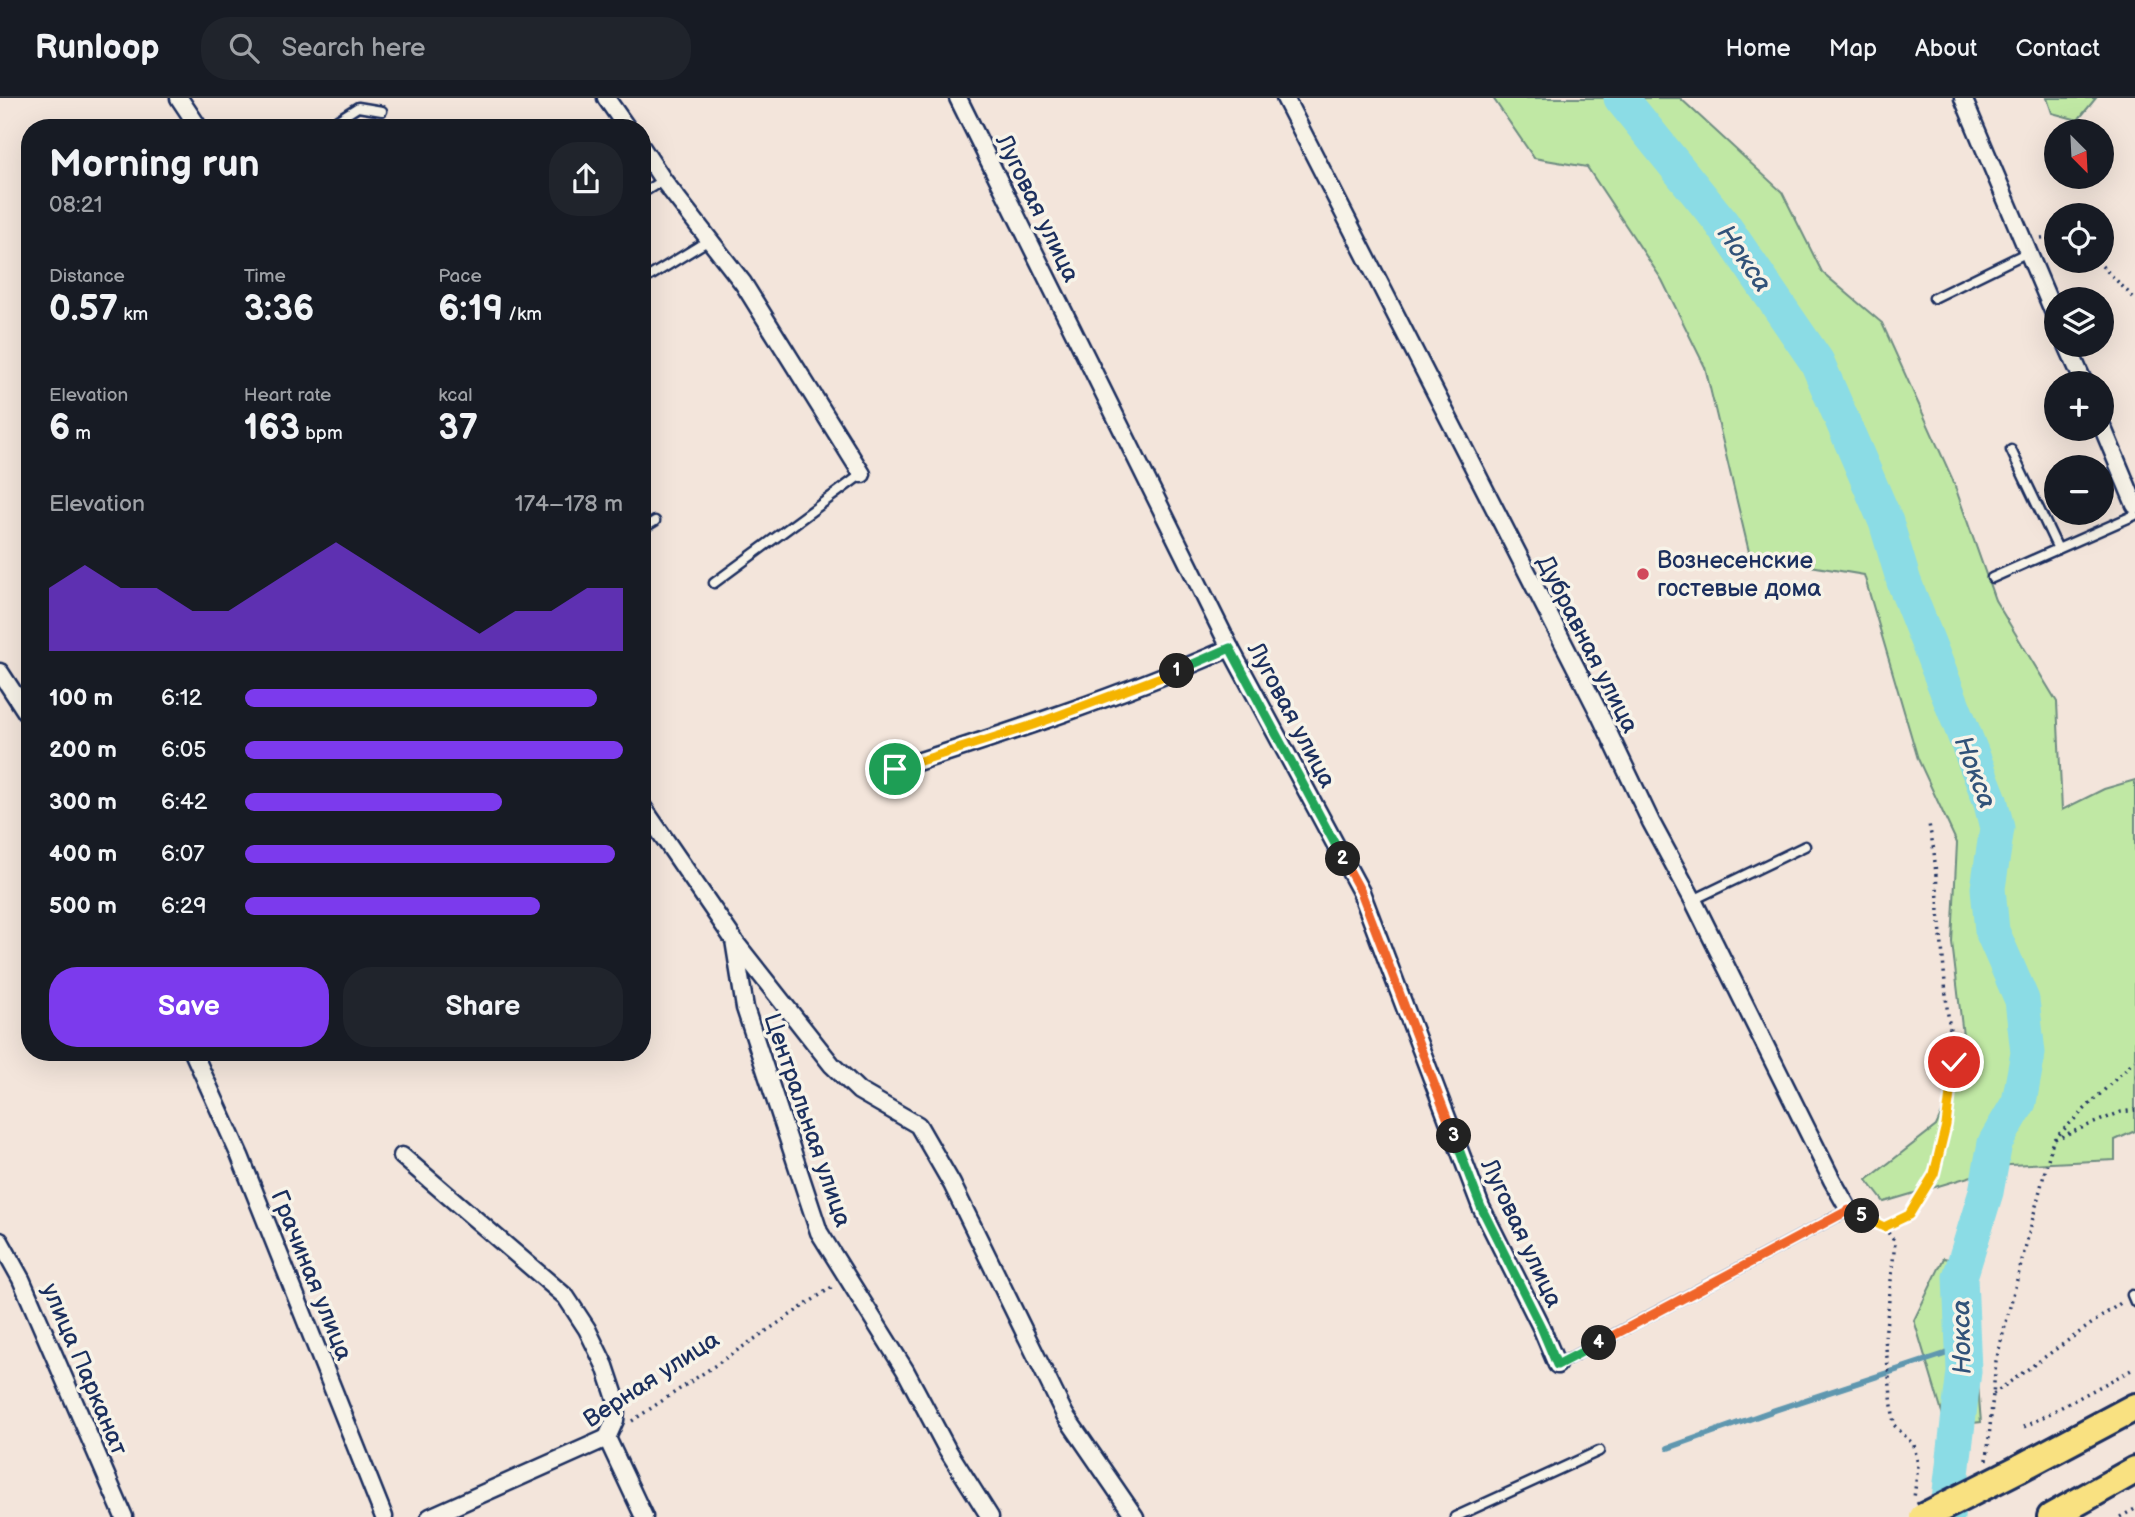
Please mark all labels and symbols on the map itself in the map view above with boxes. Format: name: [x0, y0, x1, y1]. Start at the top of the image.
north arrow: [2044, 119, 2114, 189]
street label: Луговая улица: [989, 129, 1086, 287]
water label: Нокса: [1710, 219, 1778, 298]
place label: Вознесенские гостевые дома: [1657, 546, 1821, 603]
street label: Дубравная улица: [1530, 551, 1645, 738]
marker: Вознесенские гостевые дома: [1635, 566, 1651, 582]
street label: Луговая улица: [1241, 637, 1342, 793]
pin: 1: [1160, 654, 1194, 688]
water label: Нокса: [1947, 732, 2002, 813]
pin: [865, 739, 925, 799]
pin: 2: [1326, 842, 1360, 876]
street label: Центральная улица: [757, 1010, 858, 1231]
pin: [1924, 1032, 1984, 1092]
pin: 3: [1436, 1118, 1472, 1154]
street label: Луговая улица: [1474, 1153, 1569, 1312]
street label: Грачиная улица: [264, 1186, 359, 1364]
pin: 5: [1844, 1198, 1880, 1234]
street label: улица Парканат: [35, 1279, 134, 1460]
water label: Нокса: [1946, 1299, 1979, 1375]
street label: Верная улица: [578, 1325, 725, 1434]
pin: 4: [1582, 1326, 1616, 1360]

